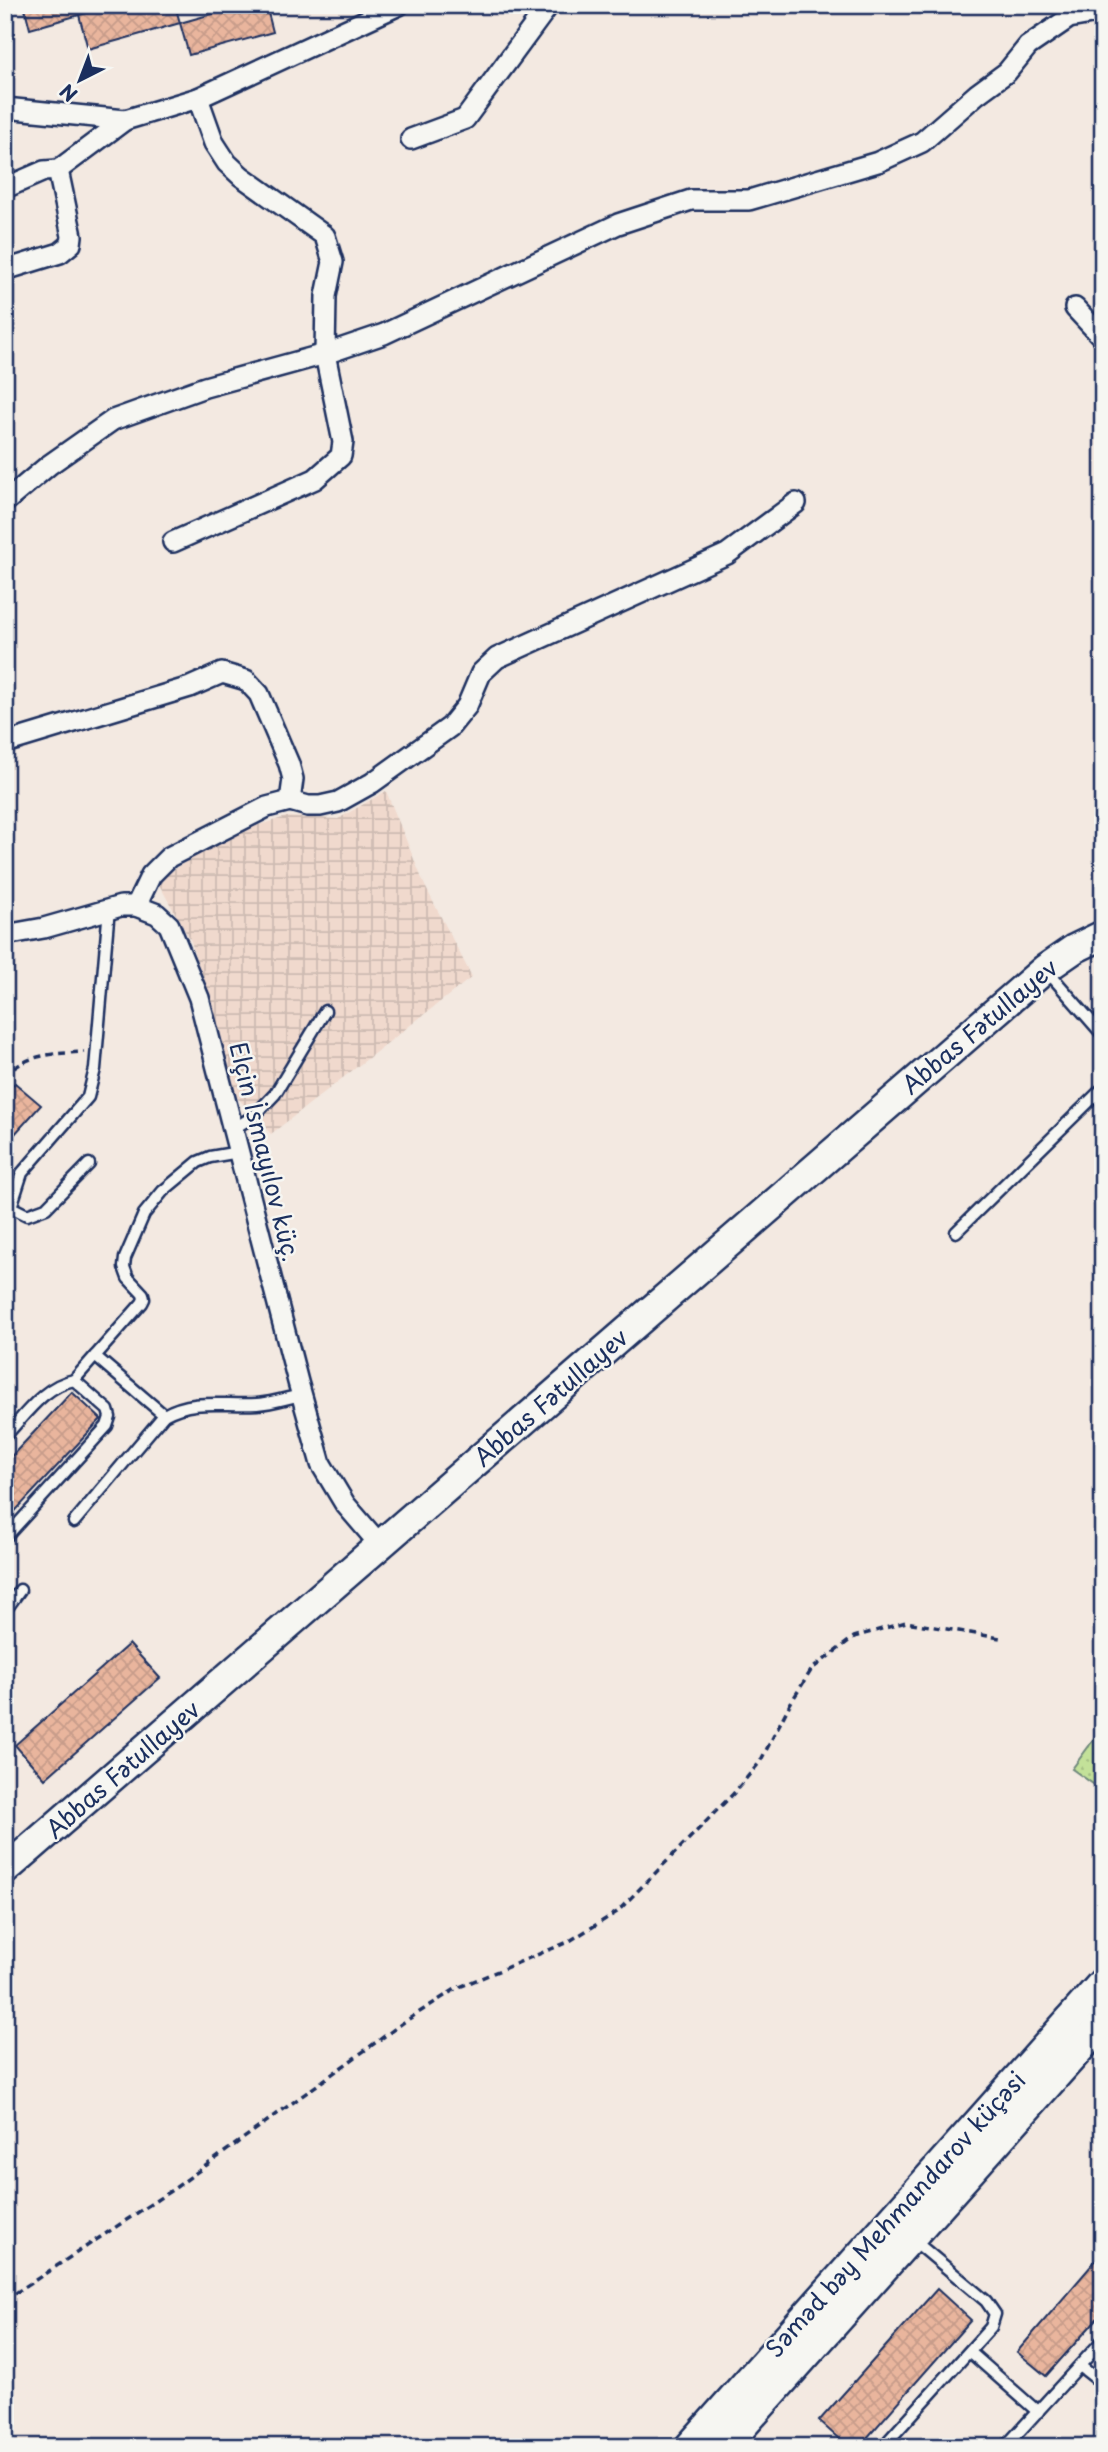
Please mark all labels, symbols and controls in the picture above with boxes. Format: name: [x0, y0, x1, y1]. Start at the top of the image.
north arrow: [46, 46, 116, 116]
text: N: [53, 78, 83, 109]
street label: Abbas Fətullayev: [893, 949, 1065, 1102]
street label: Elçin İsmayılov küç.: [221, 1038, 311, 1265]
street label: Abbas Fətullayev: [465, 1319, 635, 1474]
street label: Abbas Fətullayev: [37, 1691, 207, 1846]
street label: Səməd bəy Mehmandarov küçəsi: [756, 2063, 1033, 2365]

